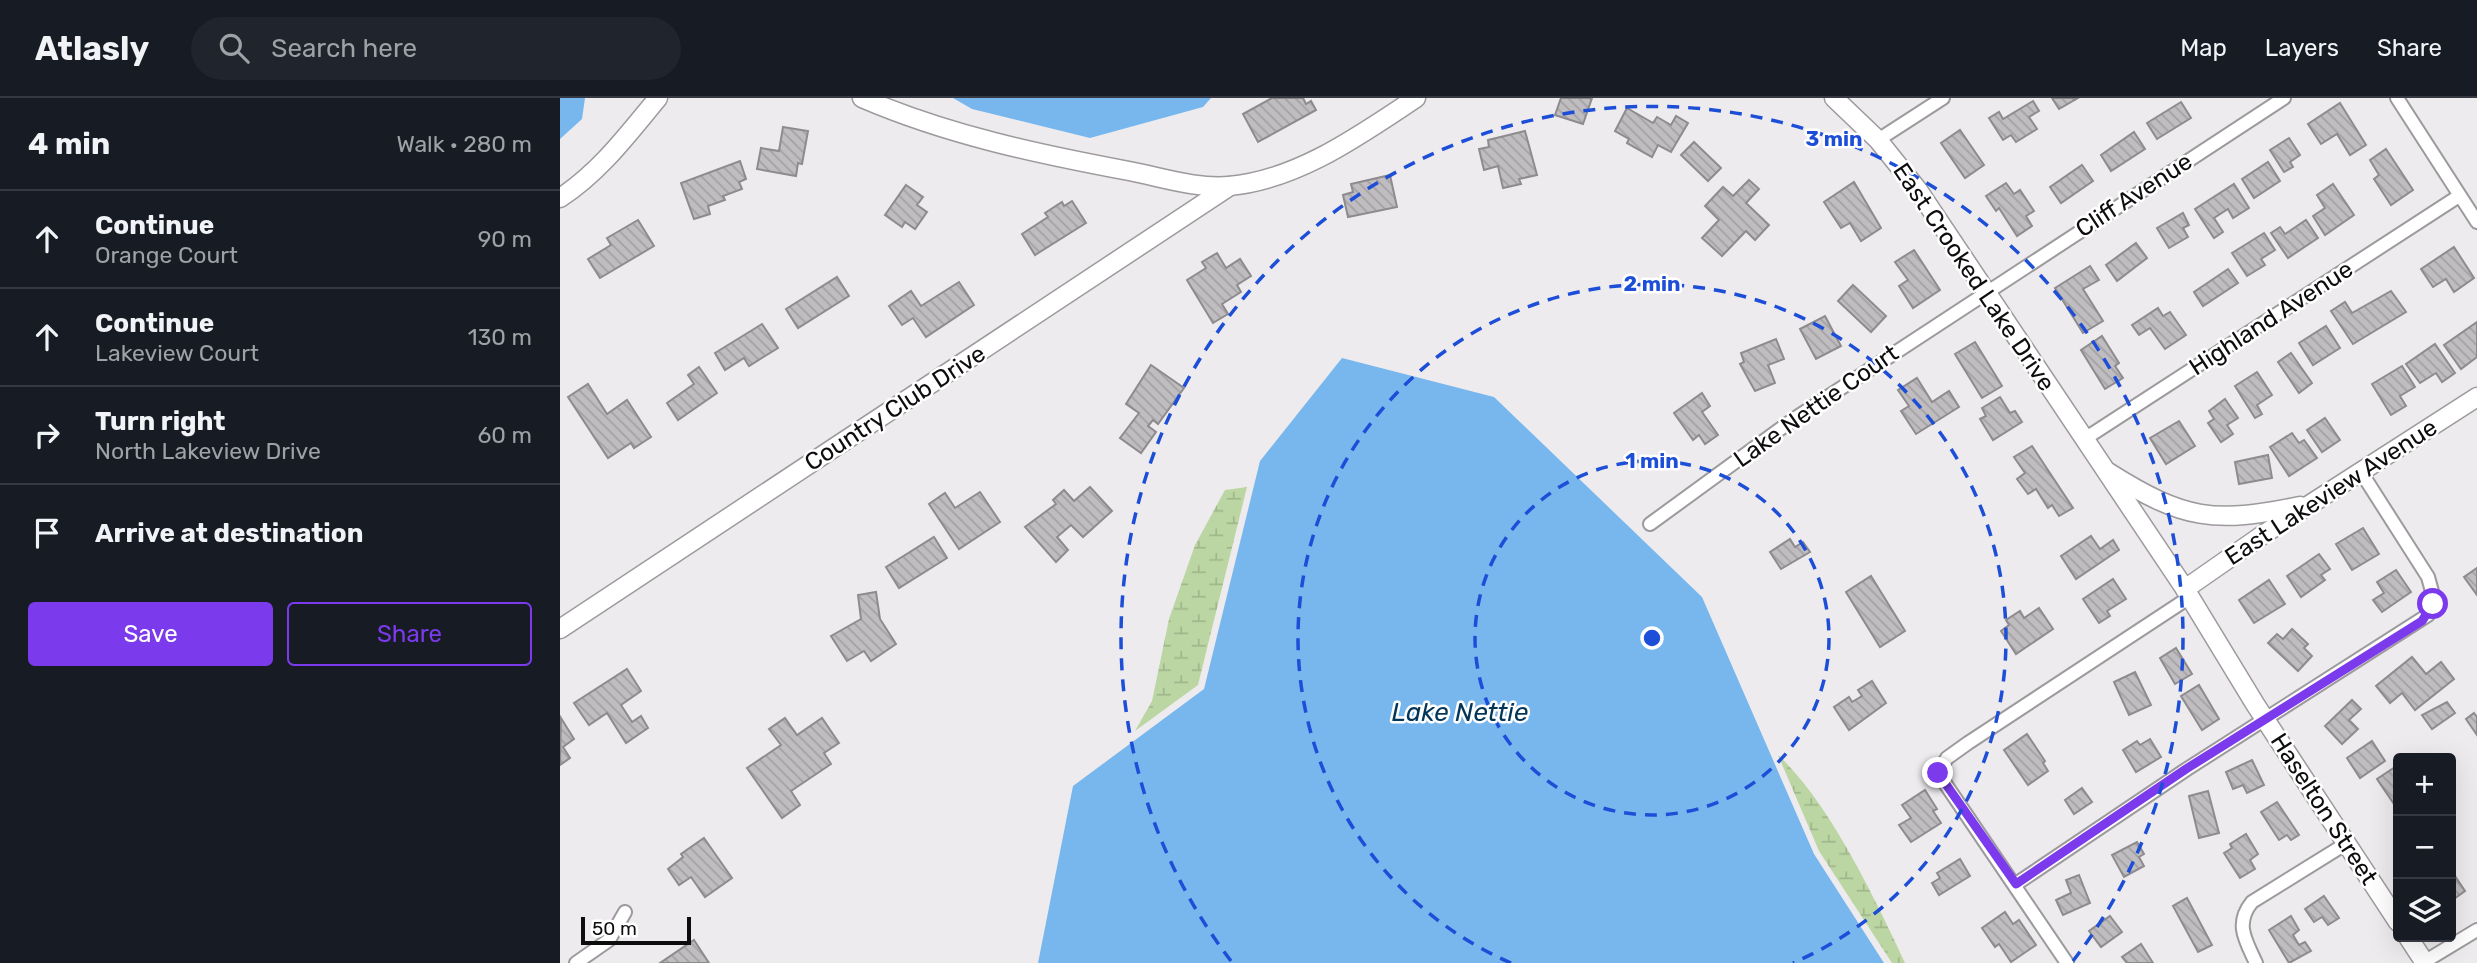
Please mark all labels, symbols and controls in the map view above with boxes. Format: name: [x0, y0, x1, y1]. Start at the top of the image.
search box: [191, 17, 681, 80]
text: Atlasly: [35, 29, 149, 68]
icon: search: [215, 29, 253, 67]
text: Search here: [271, 33, 417, 64]
text: Map: [2180, 34, 2227, 62]
text: Layers: [2265, 34, 2339, 62]
text: Share: [2377, 34, 2442, 62]
text: 4 min: [28, 126, 110, 162]
text: 3 min: [1805, 126, 1863, 151]
text: Walk · 280 m: [396, 130, 532, 158]
street label: Cliff Avenue: [2071, 147, 2197, 243]
street label: East Crooked Lake Drive: [1887, 158, 2061, 396]
text: Continue: [95, 210, 214, 241]
icon: ahead: [28, 220, 66, 258]
text: 90 m: [478, 225, 532, 253]
text: Orange Court: [95, 241, 238, 269]
street label: Highland Avenue: [2184, 255, 2358, 381]
text: 2 min: [1624, 271, 1680, 296]
text: Continue: [95, 308, 214, 339]
icon: ahead: [28, 318, 66, 356]
text: 130 m: [468, 323, 532, 351]
text: Lakeview Court: [95, 339, 259, 367]
street label: Country Club Drive: [799, 339, 991, 477]
street label: Lake Nettie Court: [1728, 339, 1904, 473]
text: Turn right: [95, 406, 225, 437]
street label: East Lakeview Avenue: [2220, 413, 2442, 571]
icon: right: [28, 416, 66, 454]
text: 60 m: [477, 421, 532, 449]
text: North Lakeview Drive: [95, 437, 321, 465]
text: 1 min: [1625, 448, 1679, 473]
icon: arrive: [28, 514, 66, 552]
text: Arrive at destination: [95, 518, 363, 549]
route start: [2417, 588, 2448, 619]
button: Save: [28, 602, 273, 666]
button: Share: [287, 602, 532, 666]
centre of rings: [1640, 626, 1664, 650]
water label: Lake Nettie: [1392, 697, 1529, 728]
street label: Haselton Street: [2265, 728, 2383, 890]
map controls: [2393, 753, 2456, 942]
button: +: [2393, 753, 2456, 816]
route end: [1922, 757, 1953, 788]
button: −: [2393, 816, 2456, 879]
button: layers: [2393, 879, 2456, 942]
scale bar: [581, 914, 691, 946]
text: 50 m: [592, 917, 637, 940]

